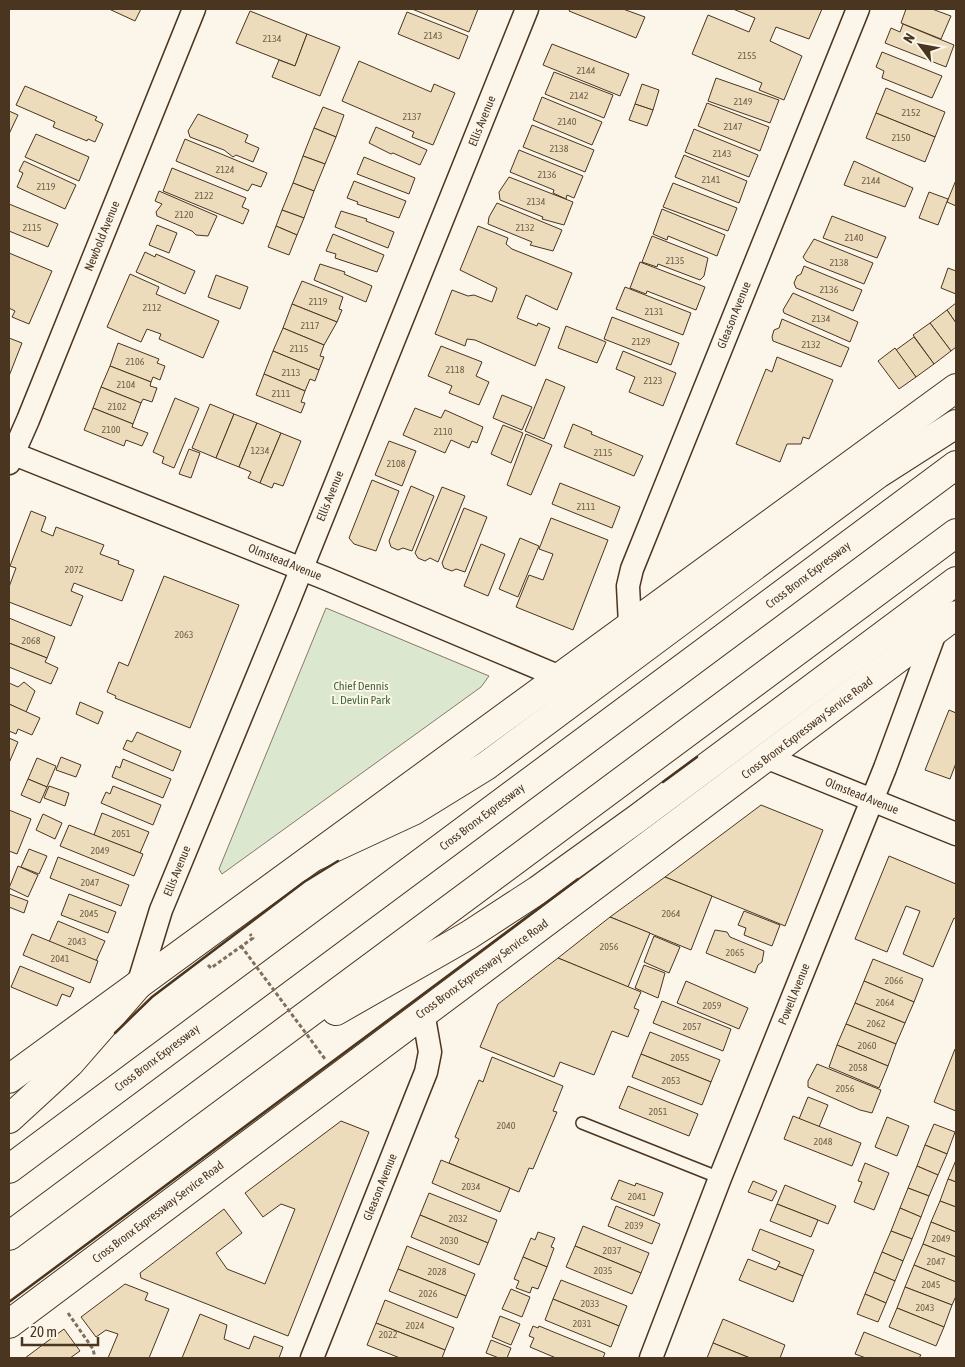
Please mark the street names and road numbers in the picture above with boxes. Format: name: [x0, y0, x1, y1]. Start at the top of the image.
street label: Ellis Avenue: [466, 94, 498, 148]
street label: Newbold Avenue: [82, 199, 122, 273]
street label: Gleason Avenue: [714, 279, 754, 351]
street label: Ellis Avenue: [314, 469, 346, 523]
street label: Cross Bronx Expressway: [763, 539, 853, 611]
street label: Olmstead Avenue: [246, 541, 324, 583]
street label: Cross Bronx Expressway Service Road: [739, 674, 875, 782]
street label: Olmstead Avenue: [823, 775, 901, 817]
street label: Cross Bronx Expressway: [437, 781, 527, 853]
street label: Ellis Avenue: [161, 844, 193, 898]
street label: Cross Bronx Expressway Service Road: [413, 916, 551, 1022]
street label: Powell Avenue: [775, 961, 813, 1027]
street label: Cross Bronx Expressway: [112, 1022, 202, 1094]
street label: Gleason Avenue: [360, 1151, 400, 1223]
street label: Cross Bronx Expressway Service Road: [90, 1158, 226, 1266]

